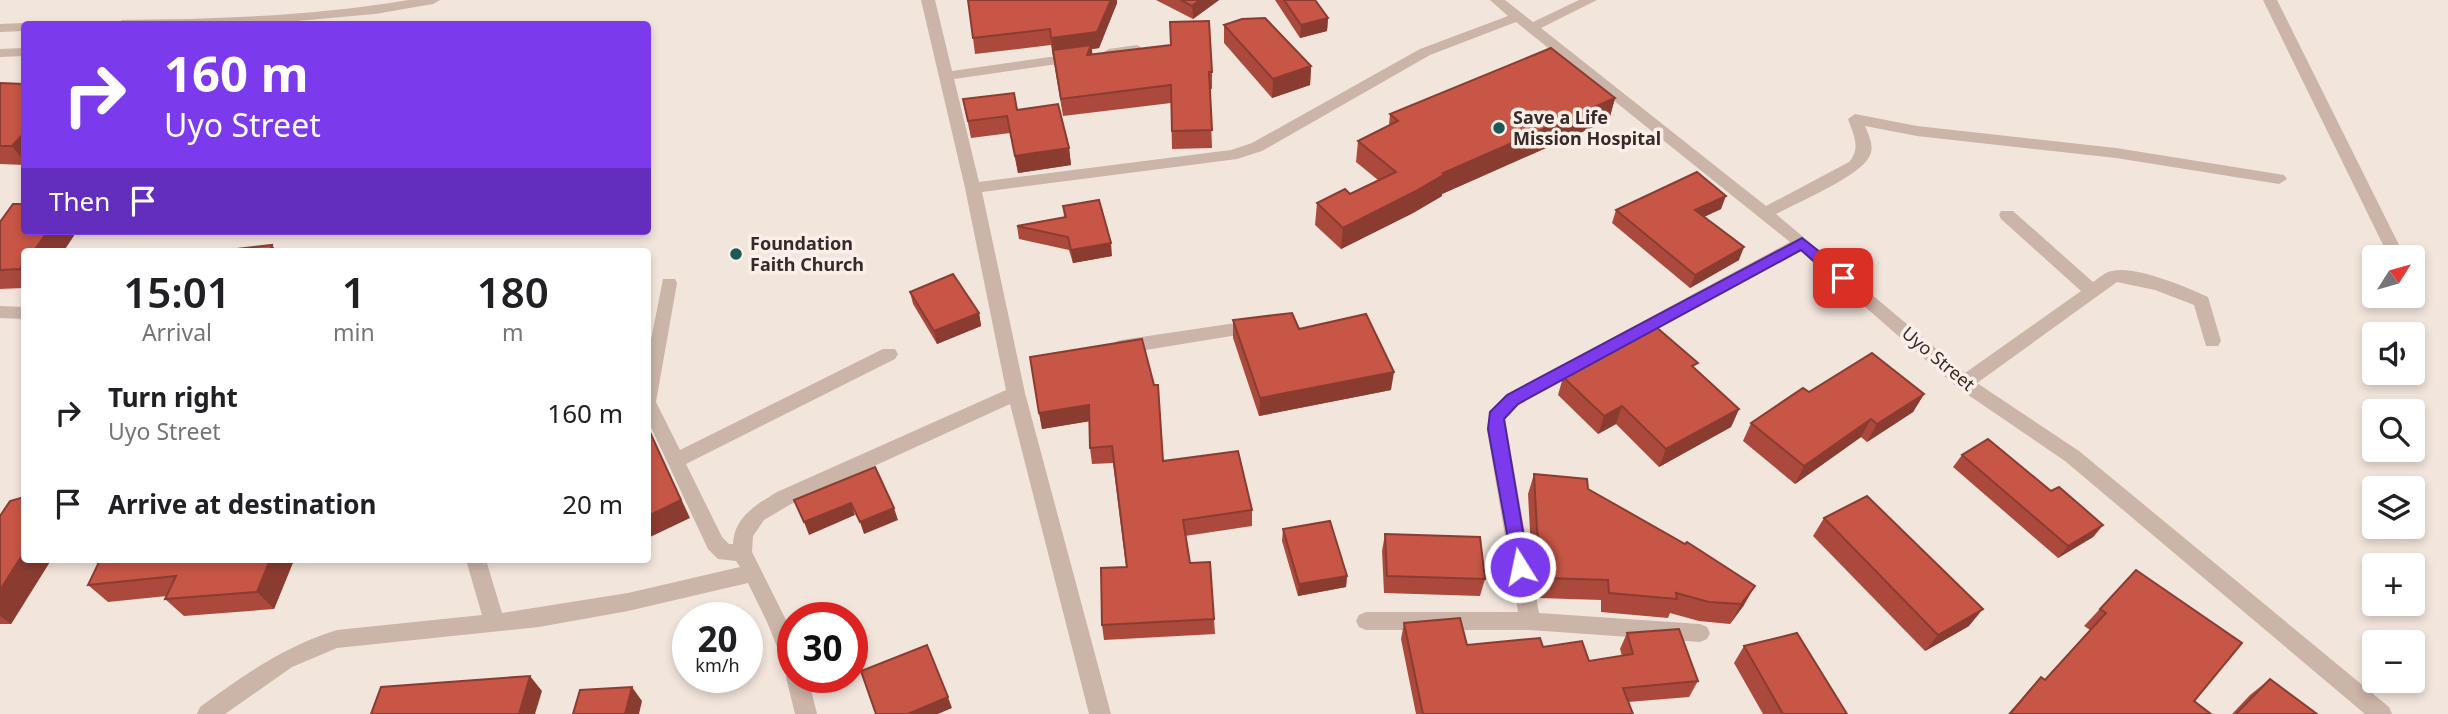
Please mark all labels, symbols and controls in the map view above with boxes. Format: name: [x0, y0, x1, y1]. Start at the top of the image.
text: 160 m: [164, 40, 309, 106]
icon: right: [49, 49, 140, 140]
text: Uyo Street: [164, 103, 321, 146]
place label: Save a Life Mission Hospital: [1513, 105, 1661, 150]
marker: Save a Life Mission Hospital: [1491, 120, 1507, 136]
icon: arrive: [124, 182, 162, 220]
text: Then: [49, 183, 110, 219]
place label: Foundation Faith Church: [750, 231, 864, 276]
north arrow: [2362, 245, 2426, 308]
map controls: [2362, 245, 2425, 693]
marker: Foundation Faith Church: [728, 246, 744, 262]
pin: [1813, 248, 1873, 308]
icon: arrive: [1824, 259, 1862, 297]
text: 15:01: [123, 263, 231, 320]
text: 1: [342, 263, 366, 320]
text: 180: [477, 263, 549, 320]
text: Arrival: [142, 316, 212, 348]
text: min: [333, 316, 375, 348]
text: m: [502, 316, 524, 348]
street label: Uyo Street: [1897, 321, 1981, 396]
button: sound: [2362, 322, 2425, 385]
text: Turn right: [108, 379, 238, 415]
icon: right: [49, 394, 87, 432]
text: 160 m: [547, 395, 623, 431]
button: search: [2362, 399, 2425, 462]
text: Uyo Street: [108, 415, 221, 447]
button: layers: [2362, 476, 2425, 539]
icon: arrive: [49, 485, 87, 523]
text: Arrive at destination: [108, 486, 377, 522]
text: 20 m: [562, 486, 623, 522]
position arrow: [1483, 530, 1557, 604]
button: +: [2362, 553, 2425, 616]
speed limit sign: 30: [777, 602, 868, 693]
text: 20: [697, 615, 738, 662]
button: −: [2362, 630, 2425, 693]
text: km/h: [695, 653, 740, 677]

